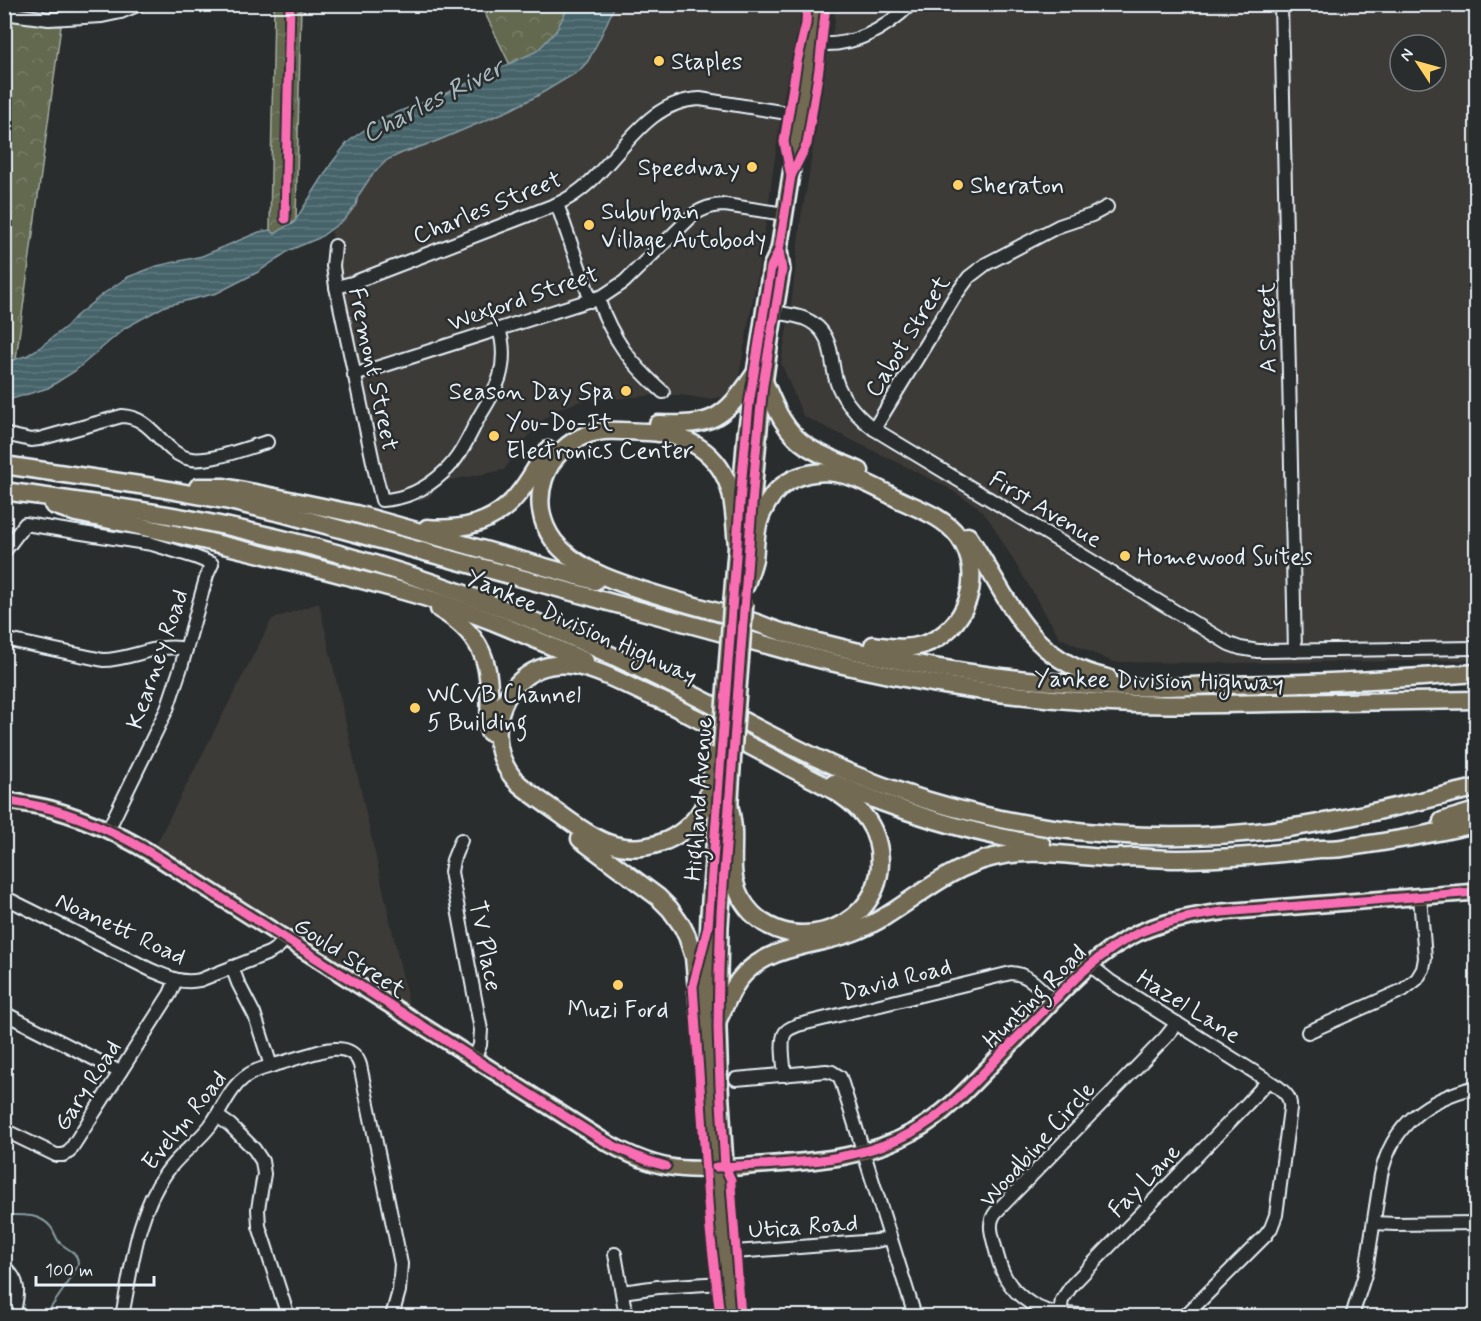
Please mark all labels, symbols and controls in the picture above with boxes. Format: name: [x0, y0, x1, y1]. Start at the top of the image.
north arrow: [1388, 33, 1448, 93]
text: N: [1395, 45, 1419, 66]
place label: Staples: [671, 47, 743, 78]
water label: Charles River: [357, 50, 512, 152]
marker: Staples: [652, 54, 666, 68]
place label: Speedway: [638, 153, 740, 184]
marker: Speedway: [745, 160, 759, 174]
street label: Charles Street: [409, 164, 567, 252]
place label: Sheraton: [970, 171, 1065, 202]
marker: Sheraton: [951, 178, 965, 192]
place label: Suburban Village Autobody: [601, 197, 766, 256]
marker: Suburban Village Autobody: [582, 218, 596, 232]
street label: Wexford Street: [444, 259, 603, 342]
street label: Cabot Street: [859, 270, 958, 404]
street label: A Street: [1252, 282, 1285, 374]
street label: Fremont Street: [340, 285, 405, 454]
place label: Season Day Spa: [449, 377, 614, 408]
marker: Season Day Spa: [619, 384, 633, 398]
place label: You-Do-It Electronics Center: [506, 408, 694, 467]
marker: You-Do-It Electronics Center: [487, 429, 501, 443]
street label: First Avenue: [983, 465, 1107, 556]
place label: Homewood Suites: [1137, 542, 1313, 573]
marker: Homewood Suites: [1118, 549, 1132, 563]
street label: Yankee Division Highway: [460, 562, 702, 694]
street label: Kearney Road: [120, 586, 197, 733]
street label: Yankee Division Highway: [1034, 664, 1284, 701]
place label: WCVB Channel 5 Building: [427, 680, 581, 742]
marker: WCVB Channel 5 Building: [408, 701, 422, 715]
street label: Highland Avenue: [678, 716, 724, 882]
street label: Noanett Road: [50, 886, 190, 973]
street label: TV Place: [461, 898, 508, 994]
street label: Gould Street: [287, 910, 411, 1006]
street label: Hunting Road: [976, 938, 1096, 1058]
street label: David Road: [838, 952, 955, 1009]
street label: Hazel Lane: [1130, 963, 1246, 1052]
marker: Muzi Ford: [611, 978, 625, 992]
place label: Muzi Ford: [567, 995, 669, 1026]
street label: Gary Road: [47, 1034, 129, 1137]
street label: Evelyn Road: [135, 1065, 235, 1177]
street label: Woodbine Circle: [973, 1075, 1103, 1215]
street label: Fay Lane: [1102, 1137, 1188, 1225]
street label: Utica Road: [747, 1208, 859, 1247]
scale bar: [36, 1249, 154, 1287]
text: 100 m: [45, 1259, 93, 1283]

